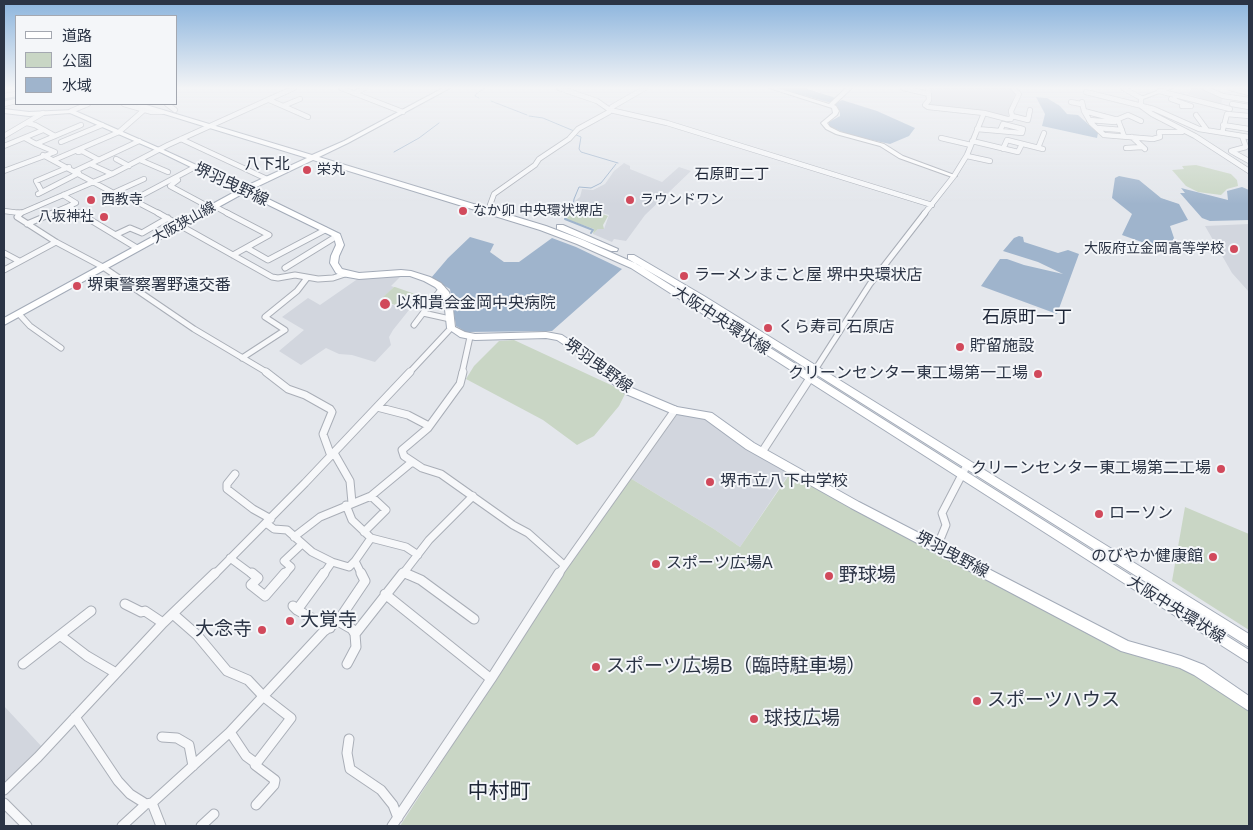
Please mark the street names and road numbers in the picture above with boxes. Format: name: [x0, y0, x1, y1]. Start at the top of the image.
street label: 堺羽曳野線: [191, 159, 271, 211]
street label: 大阪狭山線: [149, 199, 219, 247]
street label: 大阪中央環状線: [669, 282, 773, 360]
street label: 堺羽曳野線: [560, 335, 636, 397]
street label: 堺羽曳野線: [912, 528, 992, 582]
street label: 大阪中央環状線: [1123, 572, 1229, 648]

